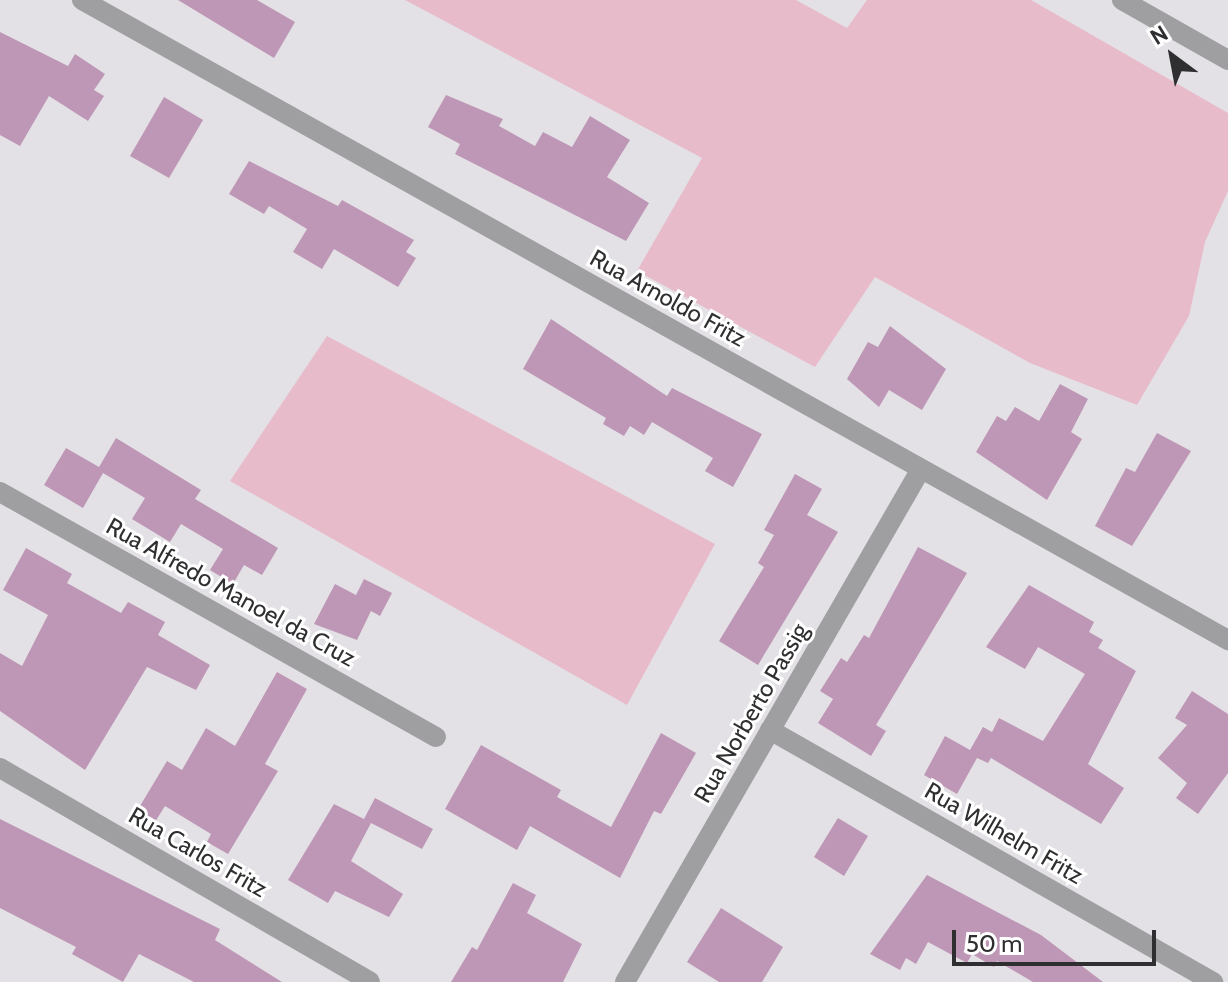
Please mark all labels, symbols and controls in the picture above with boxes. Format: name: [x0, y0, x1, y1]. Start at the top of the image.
north arrow: [1132, 16, 1212, 96]
text: N: [1145, 20, 1173, 51]
street label: Rua Arnoldo Fritz: [585, 243, 751, 353]
street label: Rua Alfredo Manoel da Cruz: [101, 511, 361, 673]
street label: Rua Norberto Passig: [688, 618, 814, 808]
street label: Rua Wilhelm Fritz: [920, 776, 1088, 890]
street label: Rua Carlos Fritz: [124, 801, 272, 903]
scale bar: [956, 914, 1160, 964]
text: 50 m: [966, 929, 1022, 958]

